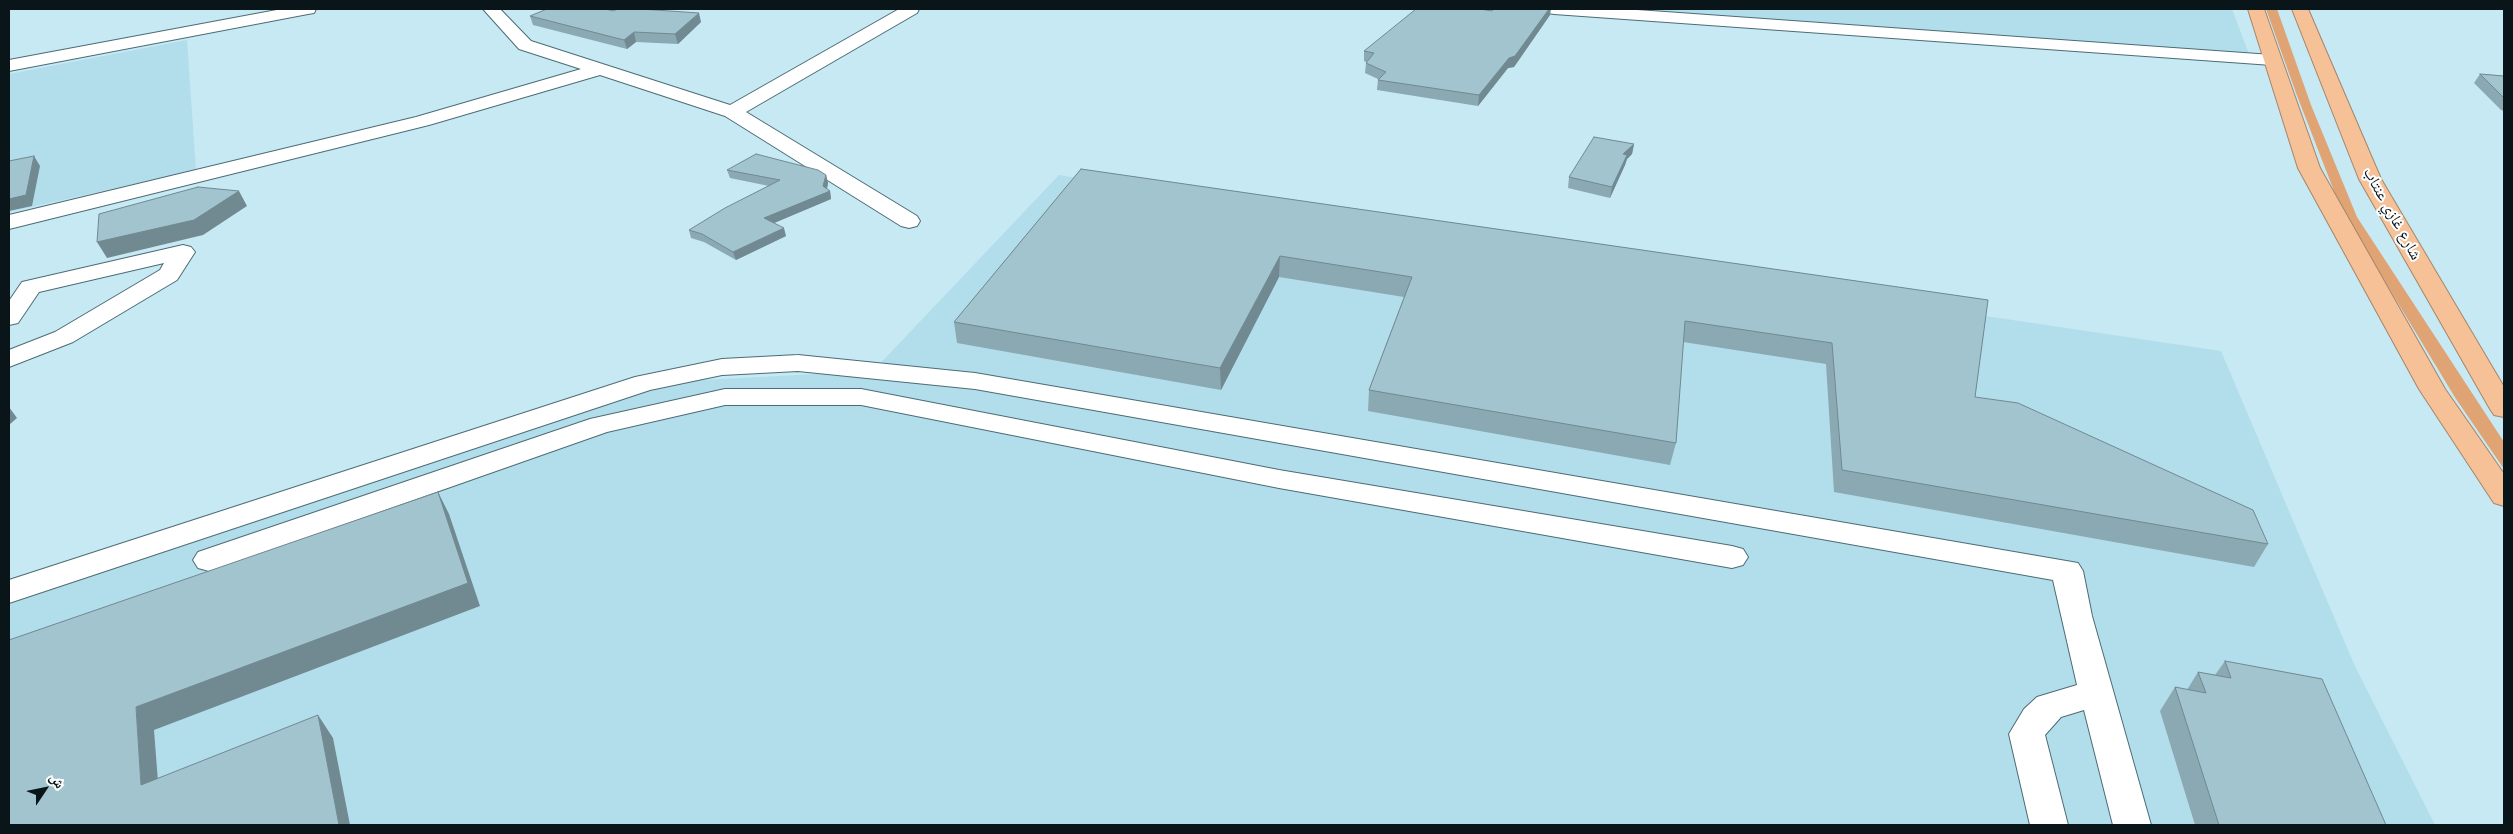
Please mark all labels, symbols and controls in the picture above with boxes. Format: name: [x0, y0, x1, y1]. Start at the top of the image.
street label: شارع غازي عنتاب: [2359, 165, 2425, 263]
north arrow: [20, 764, 70, 814]
text: ش: [47, 770, 68, 791]

